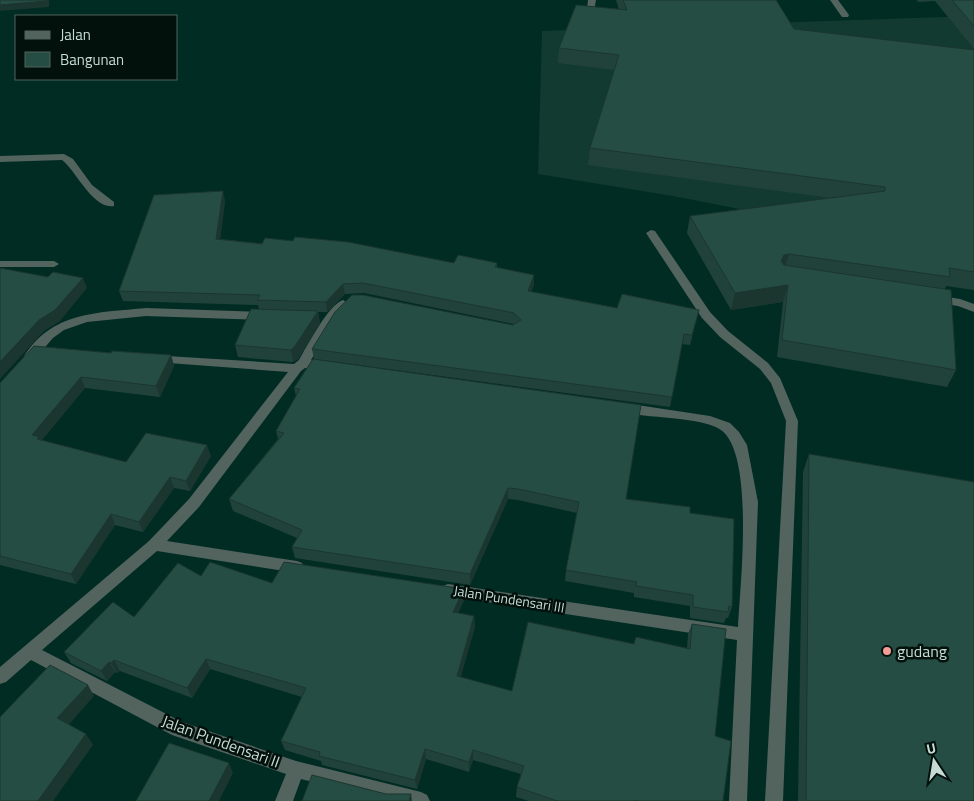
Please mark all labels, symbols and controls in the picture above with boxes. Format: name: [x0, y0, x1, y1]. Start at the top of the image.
legend: [15, 15, 178, 80]
text: Jalan: [60, 23, 91, 46]
text: Bangunan: [60, 48, 124, 71]
street label: Jalan Pundensari III: [452, 579, 566, 618]
place label: gudang: [897, 639, 947, 663]
marker: gudang: [881, 645, 893, 657]
street label: Jalan Pundensari II: [159, 709, 283, 773]
north arrow: [909, 736, 959, 786]
text: U: [925, 737, 938, 759]

